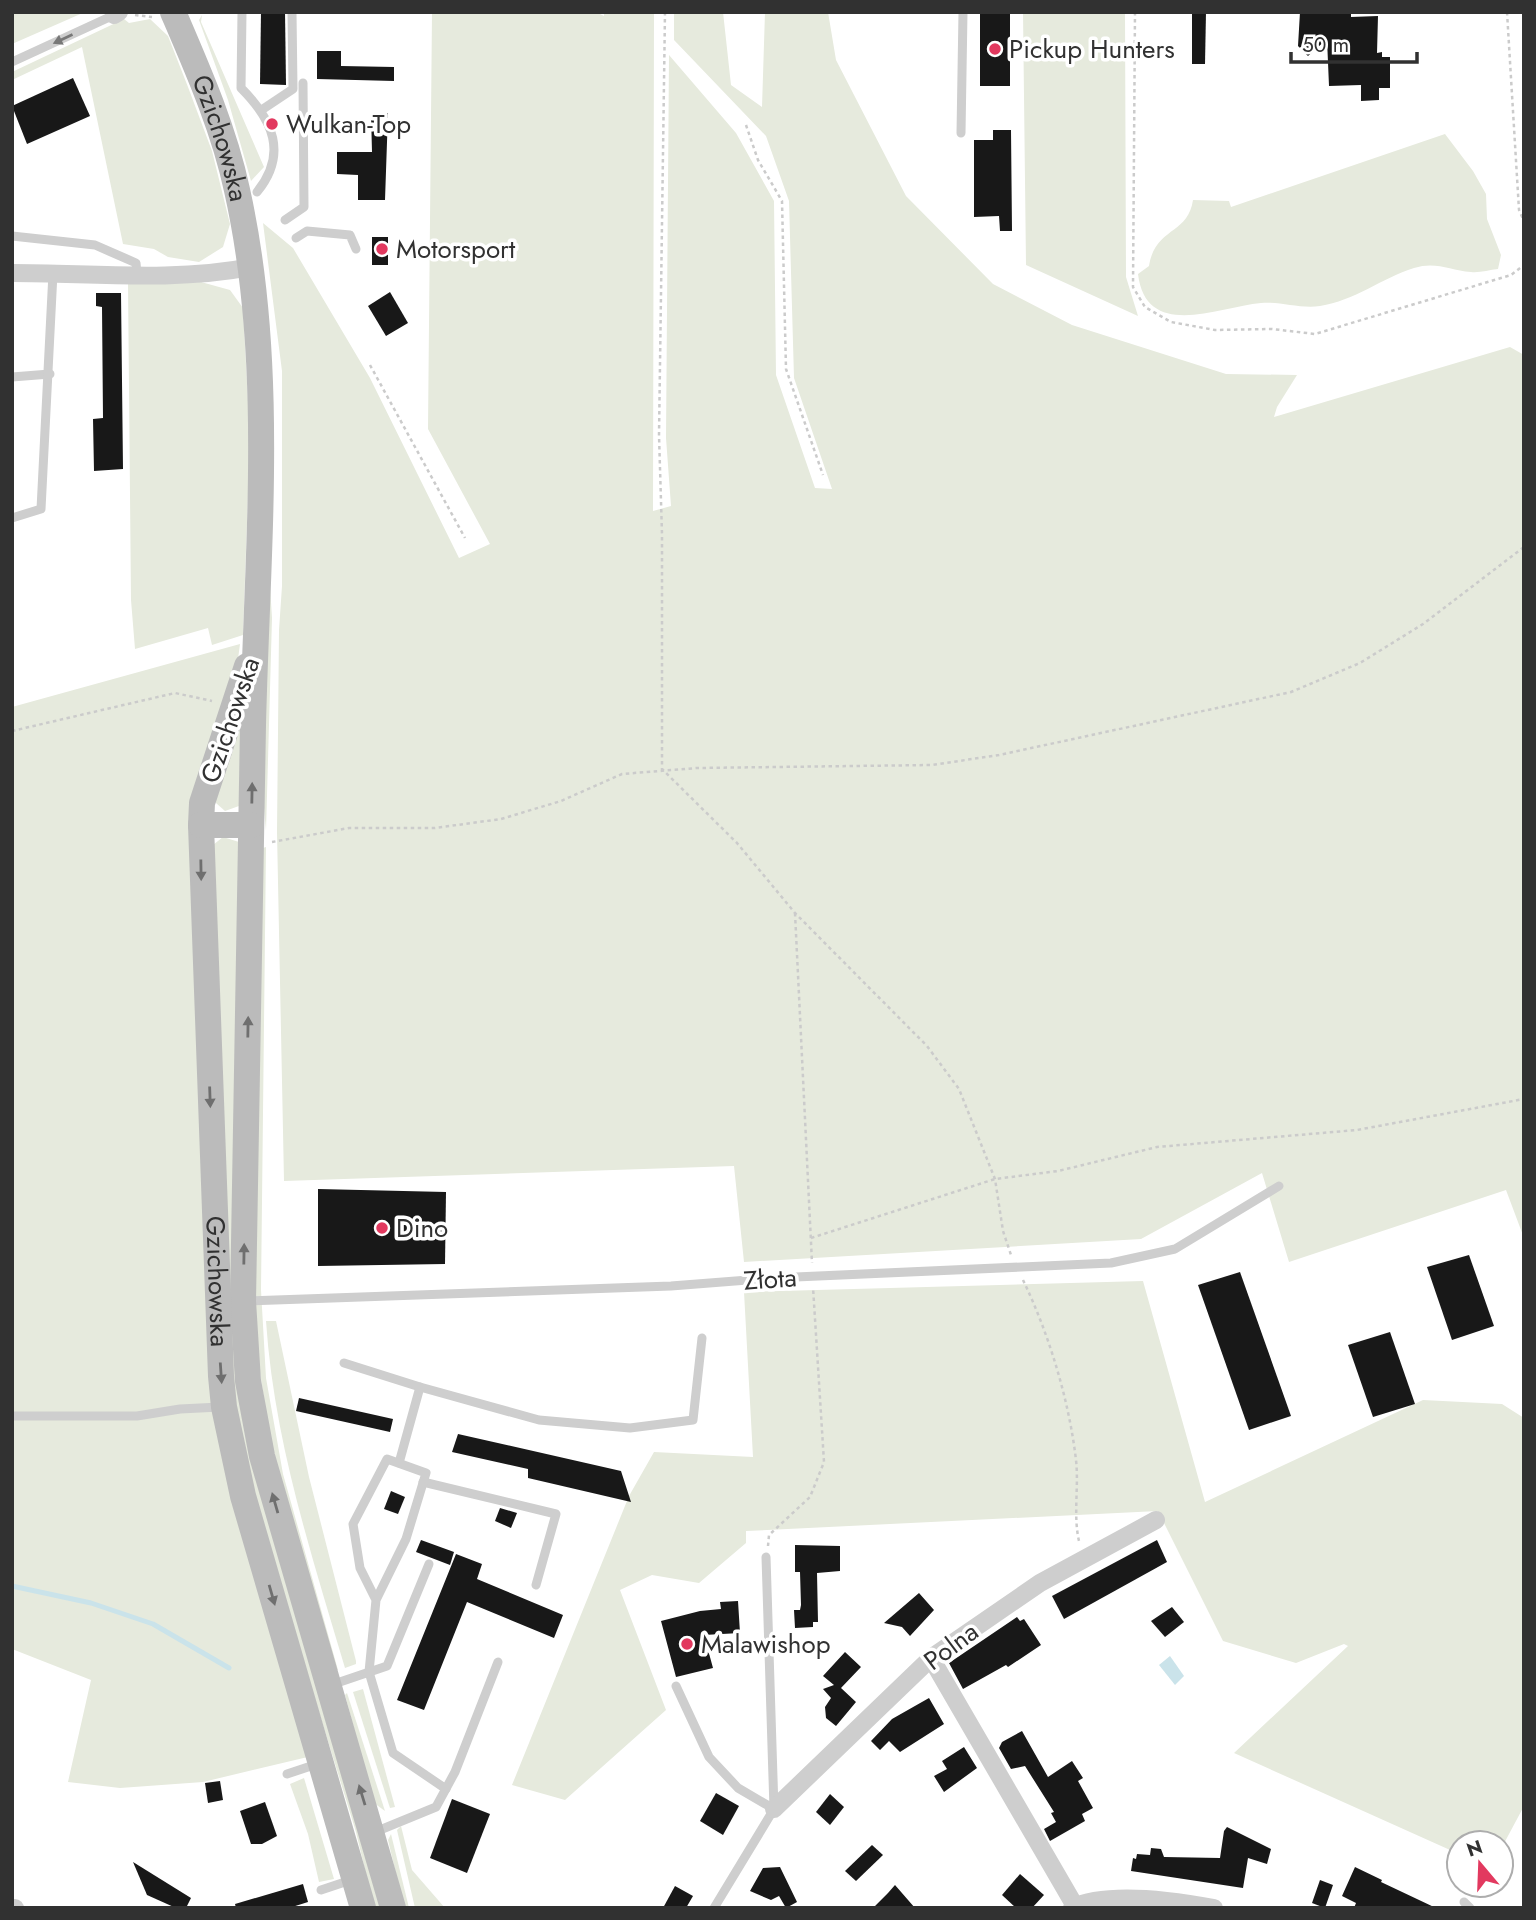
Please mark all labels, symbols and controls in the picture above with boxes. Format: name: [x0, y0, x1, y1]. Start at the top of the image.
scale bar: [1291, 21, 1417, 65]
place label: Pickup Hunters: [1009, 30, 1175, 68]
text: 50 m: [1302, 30, 1349, 60]
one-way arrow: [53, 33, 73, 44]
marker: Pickup Hunters: [987, 41, 1003, 57]
street label: Gzichowska: [183, 69, 258, 205]
place label: Wulkan-Top: [286, 105, 411, 143]
marker: Wulkan-Top: [264, 116, 280, 132]
place label: Motorsport: [396, 230, 516, 268]
marker: Motorsport: [374, 241, 390, 257]
street label: Gzichowska: [191, 652, 269, 788]
one-way arrow: [246, 782, 258, 804]
one-way arrow: [195, 859, 207, 881]
one-way arrow: [242, 1016, 254, 1038]
one-way arrow: [204, 1086, 215, 1108]
place label: Dino: [396, 1209, 448, 1247]
street label: Gzichowska: [196, 1215, 239, 1348]
marker: Dino: [374, 1220, 390, 1236]
one-way arrow: [238, 1243, 249, 1265]
street label: Złota: [742, 1258, 798, 1300]
one-way arrow: [216, 1363, 227, 1385]
one-way arrow: [270, 1492, 280, 1513]
one-way arrow: [268, 1584, 278, 1605]
street label: Polna: [916, 1613, 986, 1679]
place label: Malawishop: [701, 1625, 831, 1663]
marker: Malawishop: [679, 1636, 695, 1652]
one-way arrow: [356, 1784, 367, 1805]
north arrow: [1445, 1829, 1515, 1899]
text: N: [1463, 1833, 1486, 1864]

